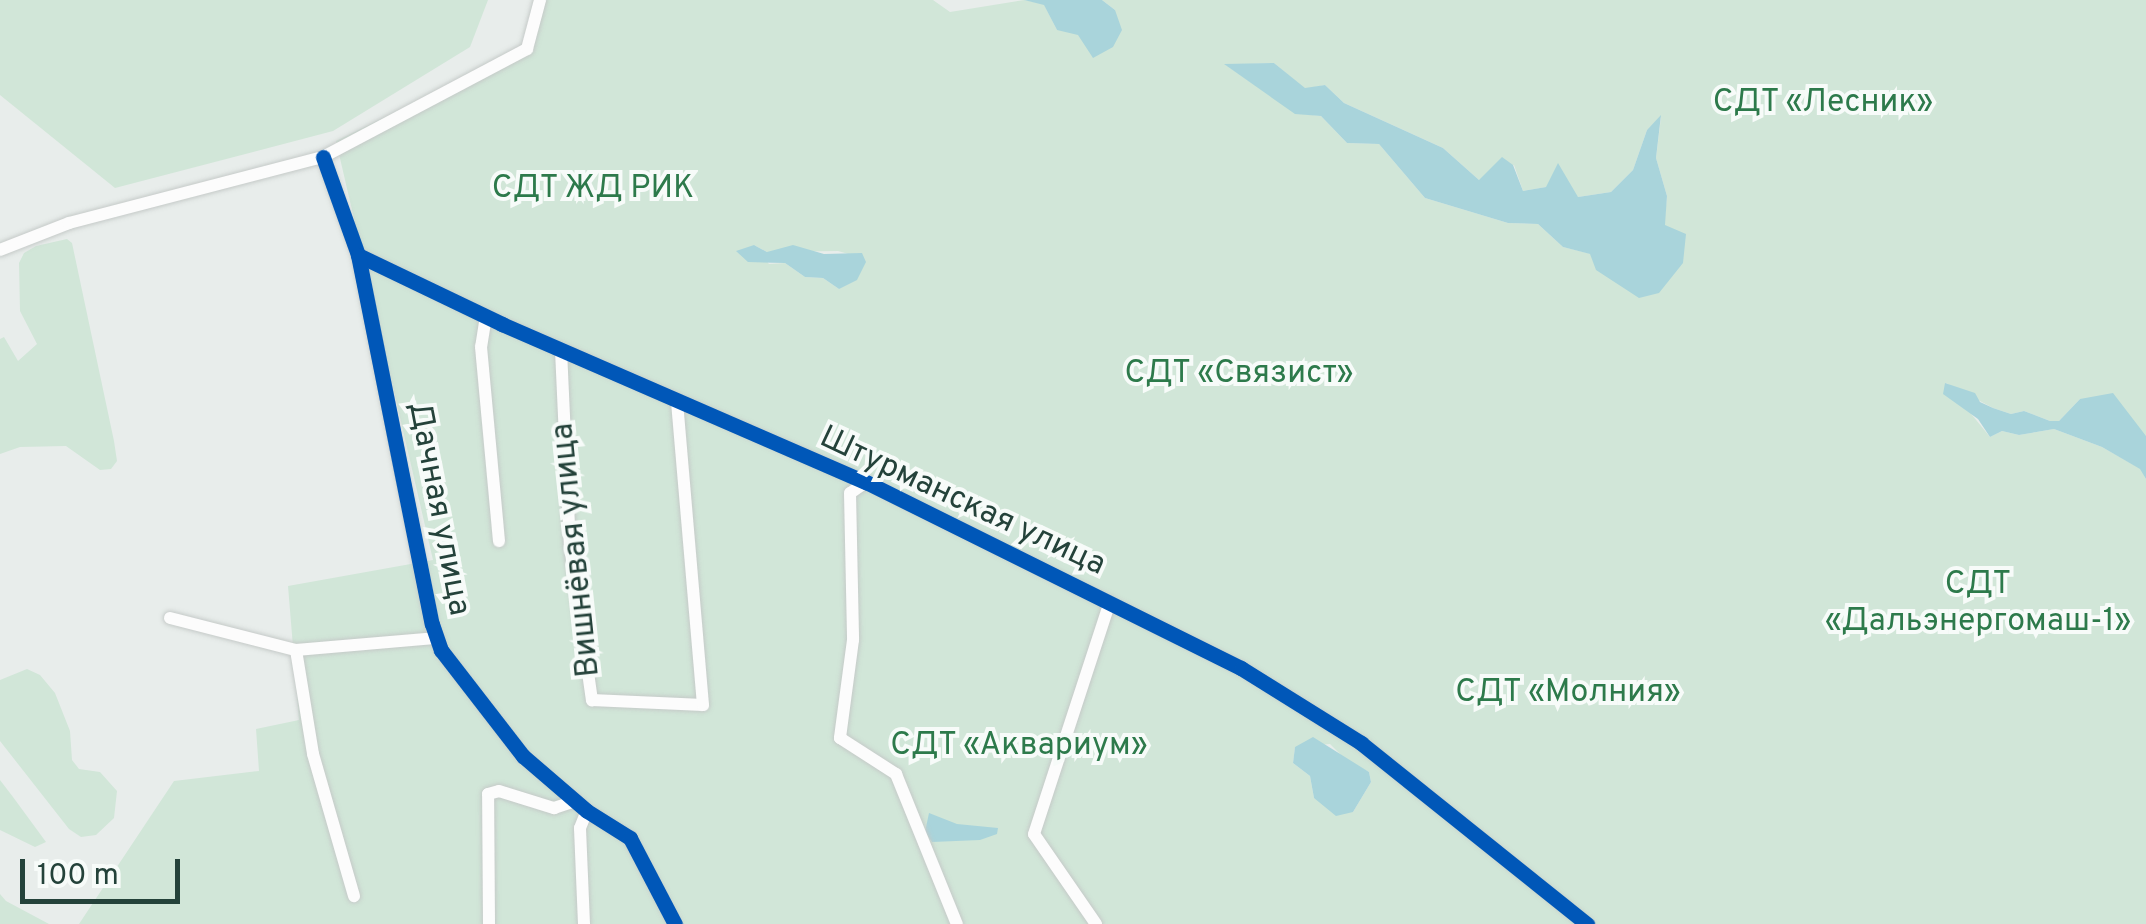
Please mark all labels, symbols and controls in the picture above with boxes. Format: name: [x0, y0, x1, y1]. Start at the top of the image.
park label: СДТ «Лесник»: [1712, 84, 1934, 122]
park label: СДТ ЖД РИК: [491, 170, 695, 208]
park label: СДТ «Связист»: [1124, 355, 1354, 393]
street label: Дачная улица: [398, 399, 478, 619]
street label: Штурманская улица: [813, 419, 1111, 585]
street label: Вишнёвая улица: [545, 421, 609, 679]
park label: СДТ «Дальэнергомаш-1»: [1825, 567, 2131, 642]
park label: СДТ «Молния»: [1455, 674, 1681, 712]
park label: СДТ «Аквариум»: [890, 727, 1148, 765]
scale bar: [25, 839, 185, 901]
text: 100 m: [37, 858, 119, 895]

